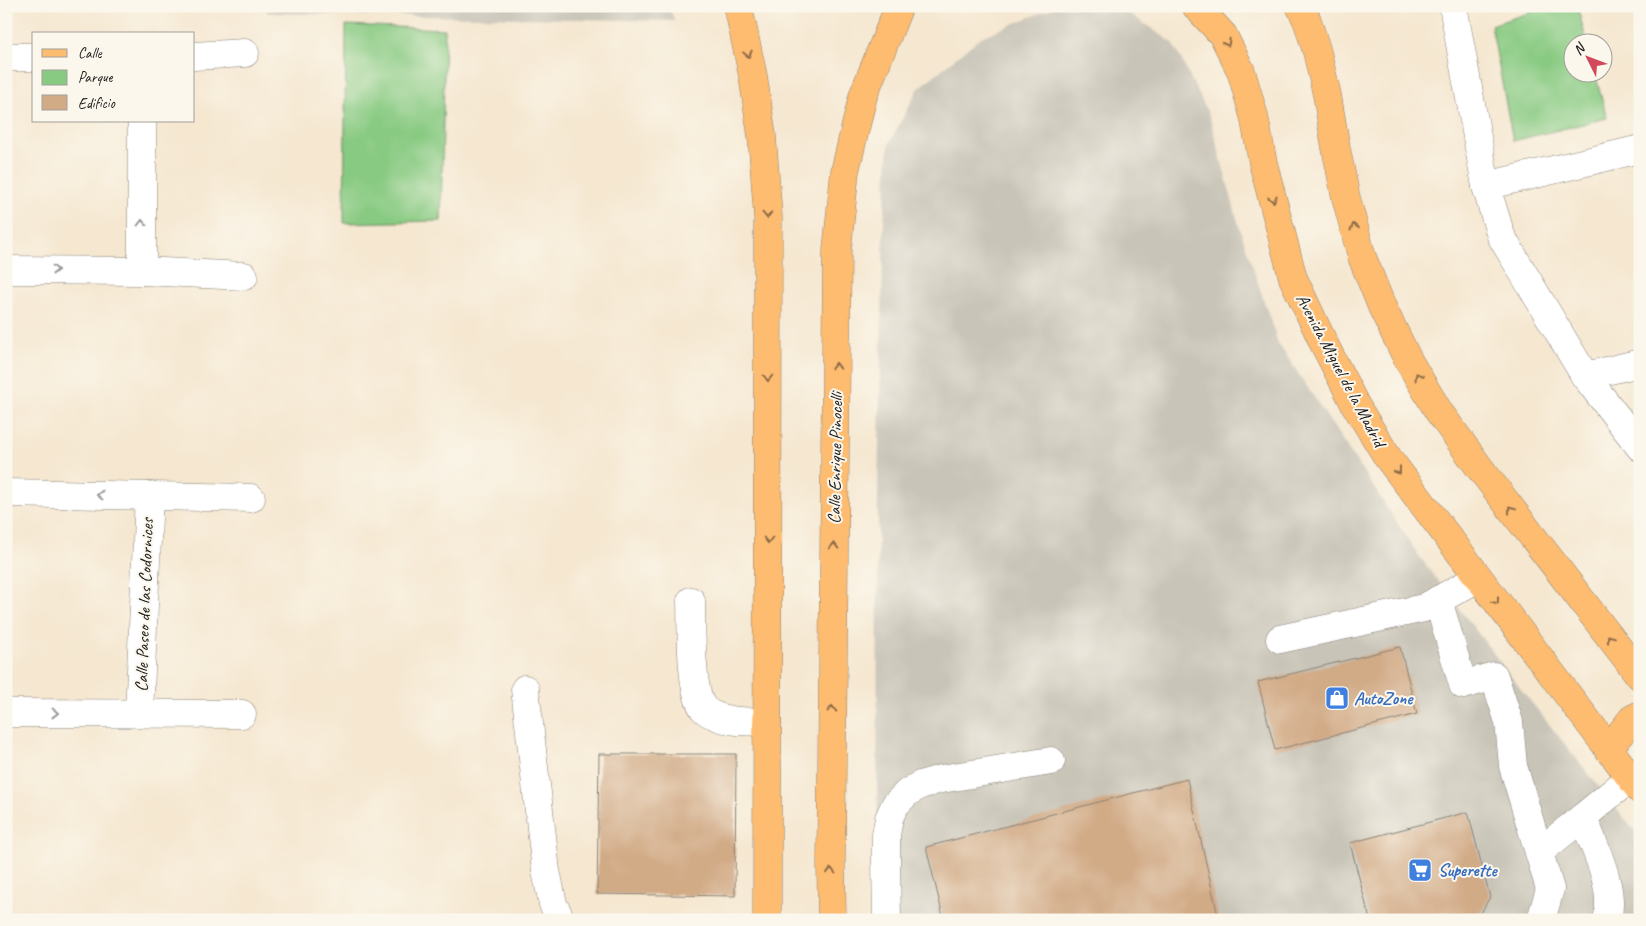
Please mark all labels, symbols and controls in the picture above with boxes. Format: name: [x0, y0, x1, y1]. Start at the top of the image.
legend: [32, 32, 195, 122]
north arrow: [1564, 32, 1614, 82]
one-way arrow: [1221, 38, 1231, 47]
text: N: [1569, 39, 1589, 59]
text: Calle: [78, 44, 103, 63]
one-way arrow: [742, 49, 753, 58]
text: Parque: [78, 68, 114, 87]
text: Edificio: [78, 94, 116, 113]
one-way arrow: [1267, 194, 1277, 202]
one-way arrow: [762, 211, 773, 219]
one-way arrow: [137, 218, 147, 226]
one-way arrow: [1349, 223, 1360, 232]
one-way arrow: [52, 265, 59, 275]
street label: Avenida Miguel de la Madrid: [1291, 290, 1392, 453]
one-way arrow: [831, 362, 841, 370]
one-way arrow: [1414, 373, 1424, 382]
one-way arrow: [763, 374, 773, 382]
street label: Calle Enrique Pinocelli: [823, 389, 847, 524]
one-way arrow: [1392, 465, 1401, 475]
one-way arrow: [96, 489, 104, 500]
one-way arrow: [1508, 505, 1517, 515]
street label: Calle Paseo de las Codornices: [130, 516, 158, 692]
one-way arrow: [763, 536, 773, 544]
one-way arrow: [829, 542, 839, 550]
one-way arrow: [1490, 595, 1499, 605]
one-way arrow: [1607, 634, 1616, 644]
shop icon: AutoZone: [1324, 685, 1350, 711]
place label: AutoZone: [1354, 687, 1414, 709]
one-way arrow: [827, 704, 837, 712]
one-way arrow: [52, 708, 59, 718]
supermarket icon: Superette: [1407, 857, 1433, 883]
place label: Superette: [1438, 859, 1498, 881]
one-way arrow: [826, 867, 836, 874]

